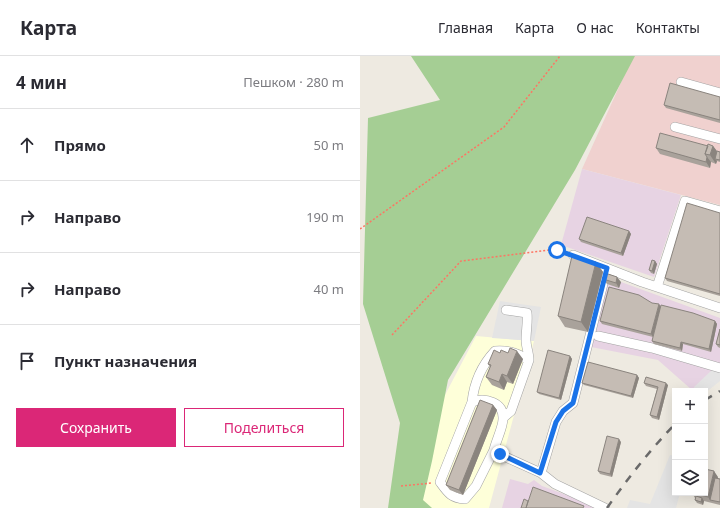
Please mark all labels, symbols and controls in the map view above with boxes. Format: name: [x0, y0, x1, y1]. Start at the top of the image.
text: Карта: [20, 15, 77, 41]
text: Главная: [438, 18, 493, 37]
text: Карта: [515, 18, 554, 37]
text: О нас: [576, 18, 614, 37]
text: Контакты: [636, 18, 700, 37]
text: 4 мин: [16, 71, 67, 94]
text: Пешком · 280 m: [243, 73, 344, 91]
icon: ahead: [16, 134, 38, 156]
text: Прямо: [54, 135, 106, 155]
text: 50 m: [314, 136, 344, 154]
icon: right: [16, 206, 38, 228]
text: Направо: [54, 207, 121, 227]
text: 190 m: [306, 208, 344, 226]
route start: [548, 241, 566, 259]
icon: right: [16, 278, 38, 300]
text: Направо: [54, 279, 121, 299]
text: 40 m: [314, 280, 344, 298]
icon: arrive: [16, 350, 38, 372]
text: Пункт назначения: [54, 351, 197, 371]
map controls: [672, 388, 708, 496]
button: +: [672, 388, 708, 424]
button: Сохранить: [16, 408, 176, 447]
button: Поделиться: [184, 408, 344, 447]
button: −: [672, 424, 708, 460]
route end: [491, 445, 509, 463]
button: layers: [672, 460, 708, 496]

